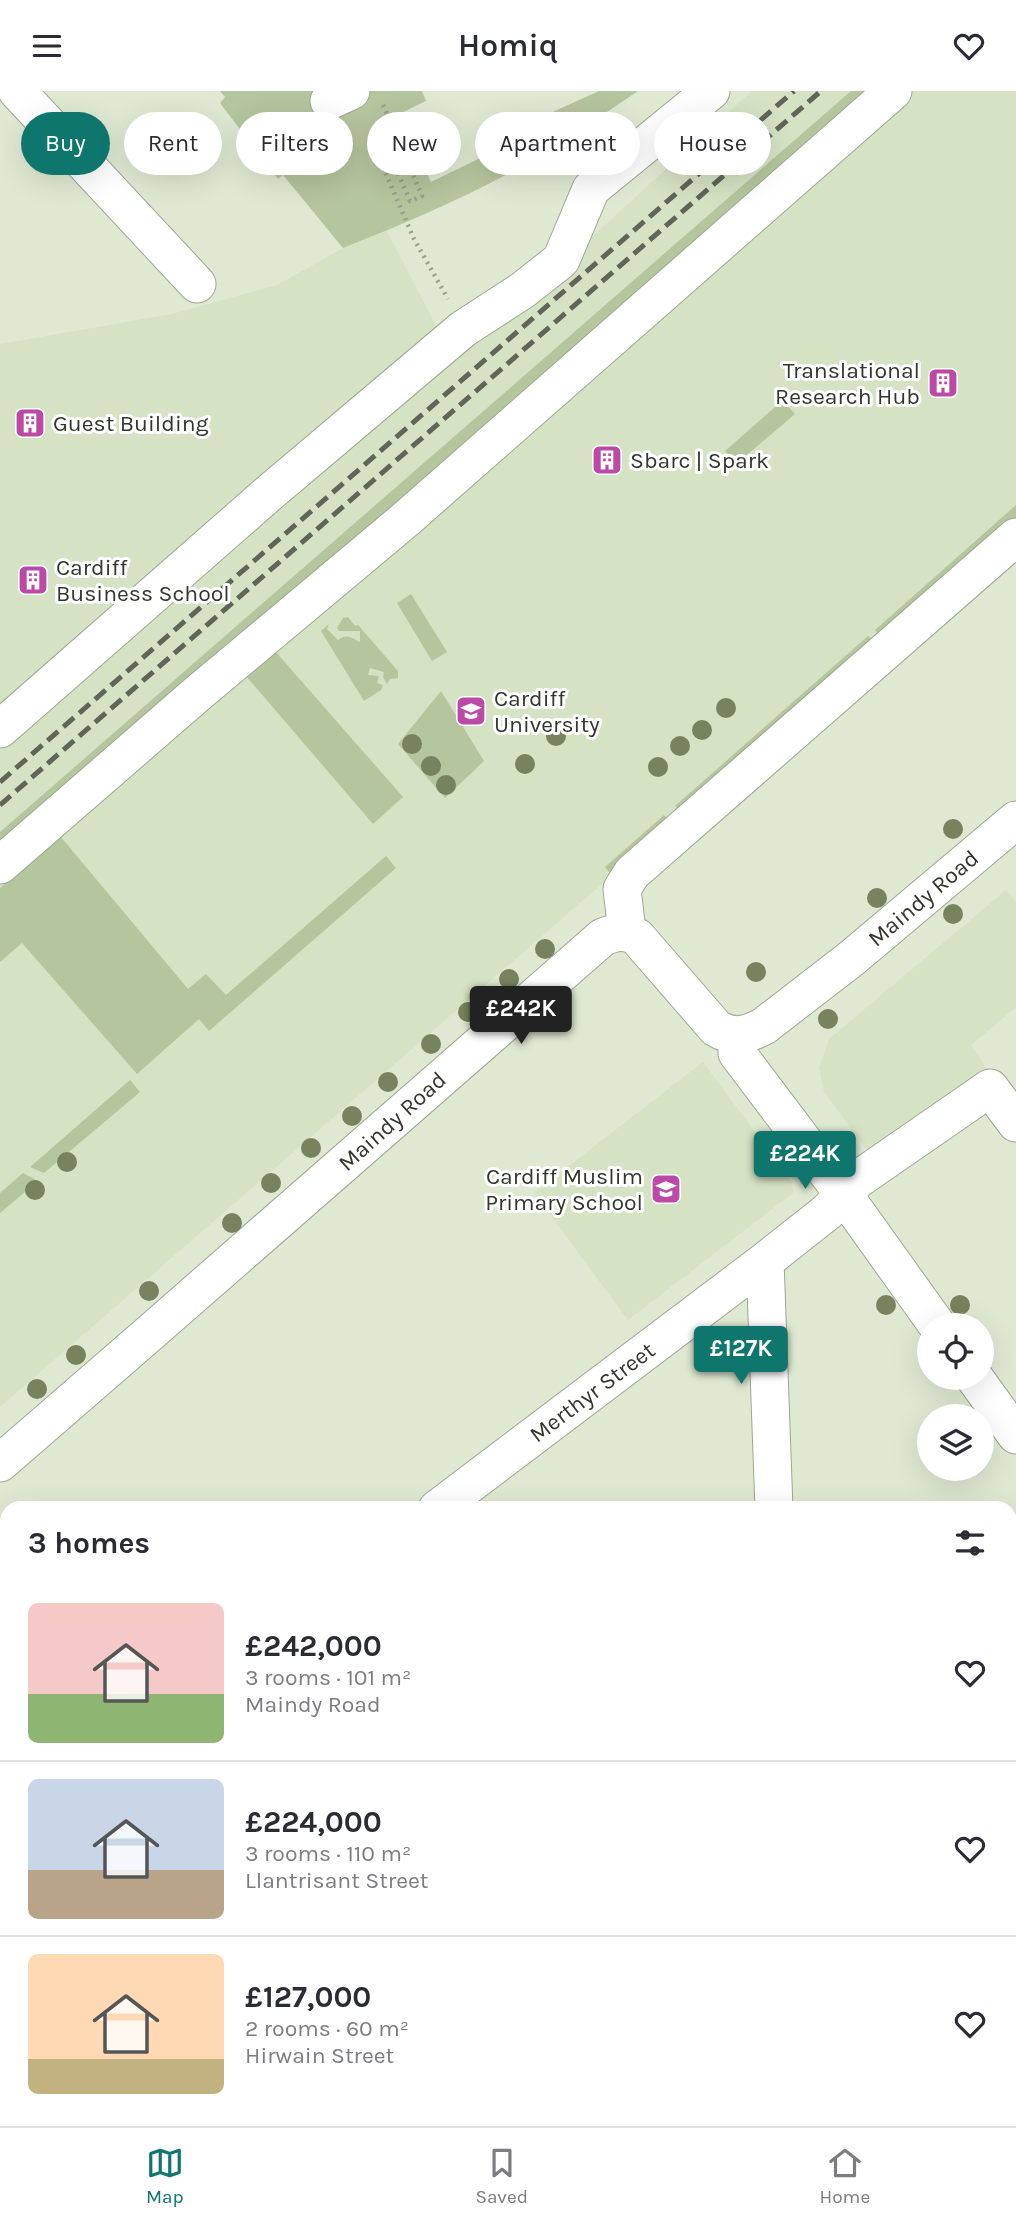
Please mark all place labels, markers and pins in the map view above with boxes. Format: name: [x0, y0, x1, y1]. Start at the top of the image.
place label: Translational Research Hub: [775, 357, 920, 410]
building icon: Translational Research Hub: [926, 366, 960, 400]
building icon: Guest Building: [13, 406, 47, 440]
place label: Guest Building: [53, 410, 209, 437]
building icon: Sbarc | Spark: [590, 443, 624, 477]
place label: Sbarc | Spark: [630, 447, 769, 474]
place label: Cardiff Business School: [56, 554, 230, 607]
building icon: Cardiff Business School: [16, 563, 50, 597]
place label: Cardiff University: [494, 685, 600, 738]
school or university icon: Cardiff University: [454, 694, 488, 728]
pin: £242K: [472, 986, 570, 1046]
pin: £224K: [756, 1131, 854, 1191]
place label: Cardiff Muslim Primary School: [485, 1163, 643, 1216]
school or university icon: Cardiff Muslim Primary School: [649, 1172, 683, 1206]
pin: £127K: [692, 1327, 790, 1386]

